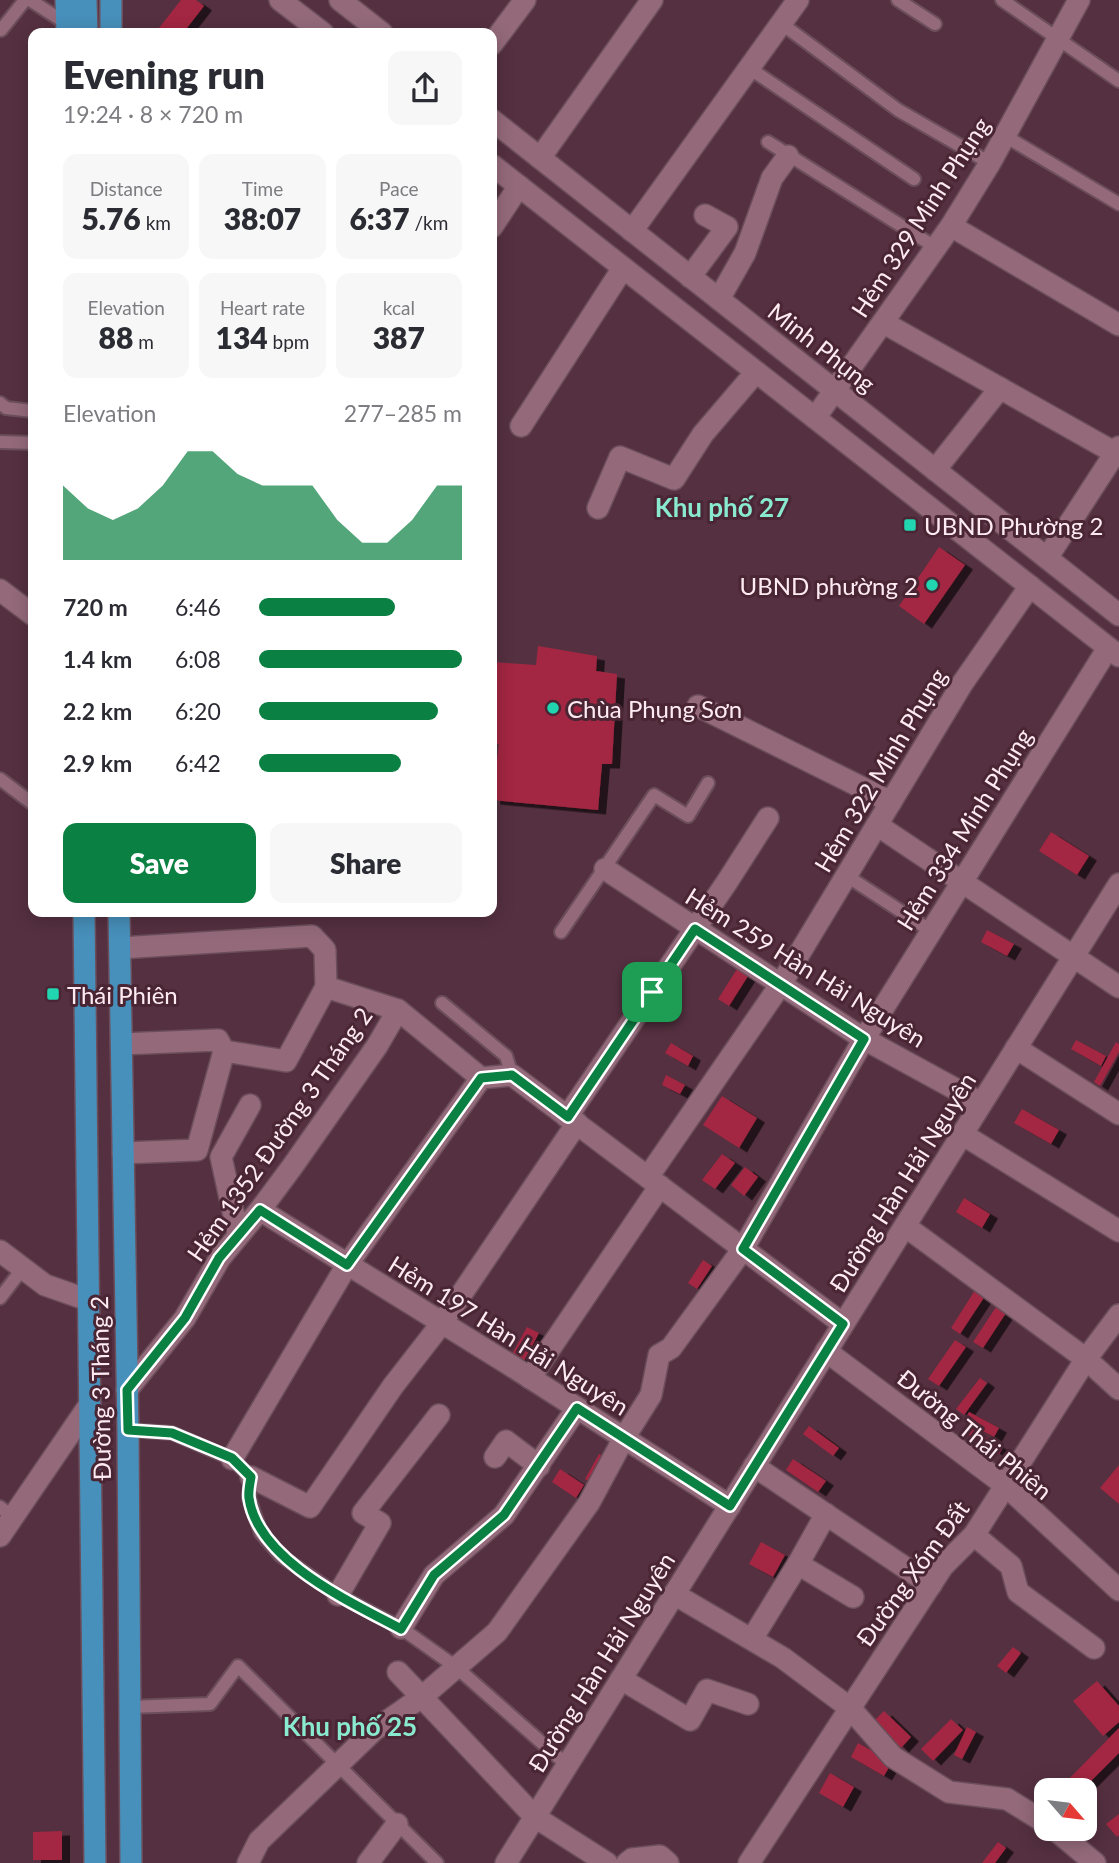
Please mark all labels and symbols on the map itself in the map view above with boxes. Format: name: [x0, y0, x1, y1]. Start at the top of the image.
street label: Hẻm 329 Minh Phụng: [845, 112, 995, 322]
street label: Minh Phụng: [763, 296, 881, 398]
district label: Khu phố 27: [655, 491, 789, 523]
place label: UBND Phường 2: [924, 511, 1103, 540]
marker: UBND Phường 2: [902, 517, 918, 533]
place label: UBND phường 2: [740, 571, 918, 600]
marker: UBND phường 2: [924, 577, 940, 593]
street label: Hẻm 322 Minh Phụng: [808, 663, 952, 877]
place label: Chùa Phụng Sơn: [567, 694, 742, 723]
marker: Chùa Phụng Sơn: [545, 700, 561, 716]
street label: Hẻm 334 Minh Phụng: [890, 723, 1038, 935]
street label: Hẻm 259 Hàn Hải Nguyên: [681, 881, 931, 1053]
pin: [622, 962, 682, 1022]
place label: Thái Phiên: [67, 980, 178, 1009]
marker: Thái Phiên: [45, 986, 61, 1002]
street label: Hẻm 1352 Đường 3 Tháng 2: [180, 1002, 378, 1266]
street label: Đường Hàn Hải Nguyên: [823, 1067, 981, 1297]
street label: Hẻm 197 Hàn Hải Nguyên: [384, 1249, 634, 1421]
street label: Đường 3 Tháng 2: [84, 1295, 116, 1481]
street label: Đường Thái Phiên: [892, 1363, 1058, 1505]
street label: Đường Xóm Đất: [850, 1494, 975, 1651]
street label: Đường Hàn Hải Nguyên: [522, 1547, 680, 1777]
district label: Khu phố 25: [283, 1710, 417, 1742]
north arrow: [1034, 1778, 1097, 1841]

